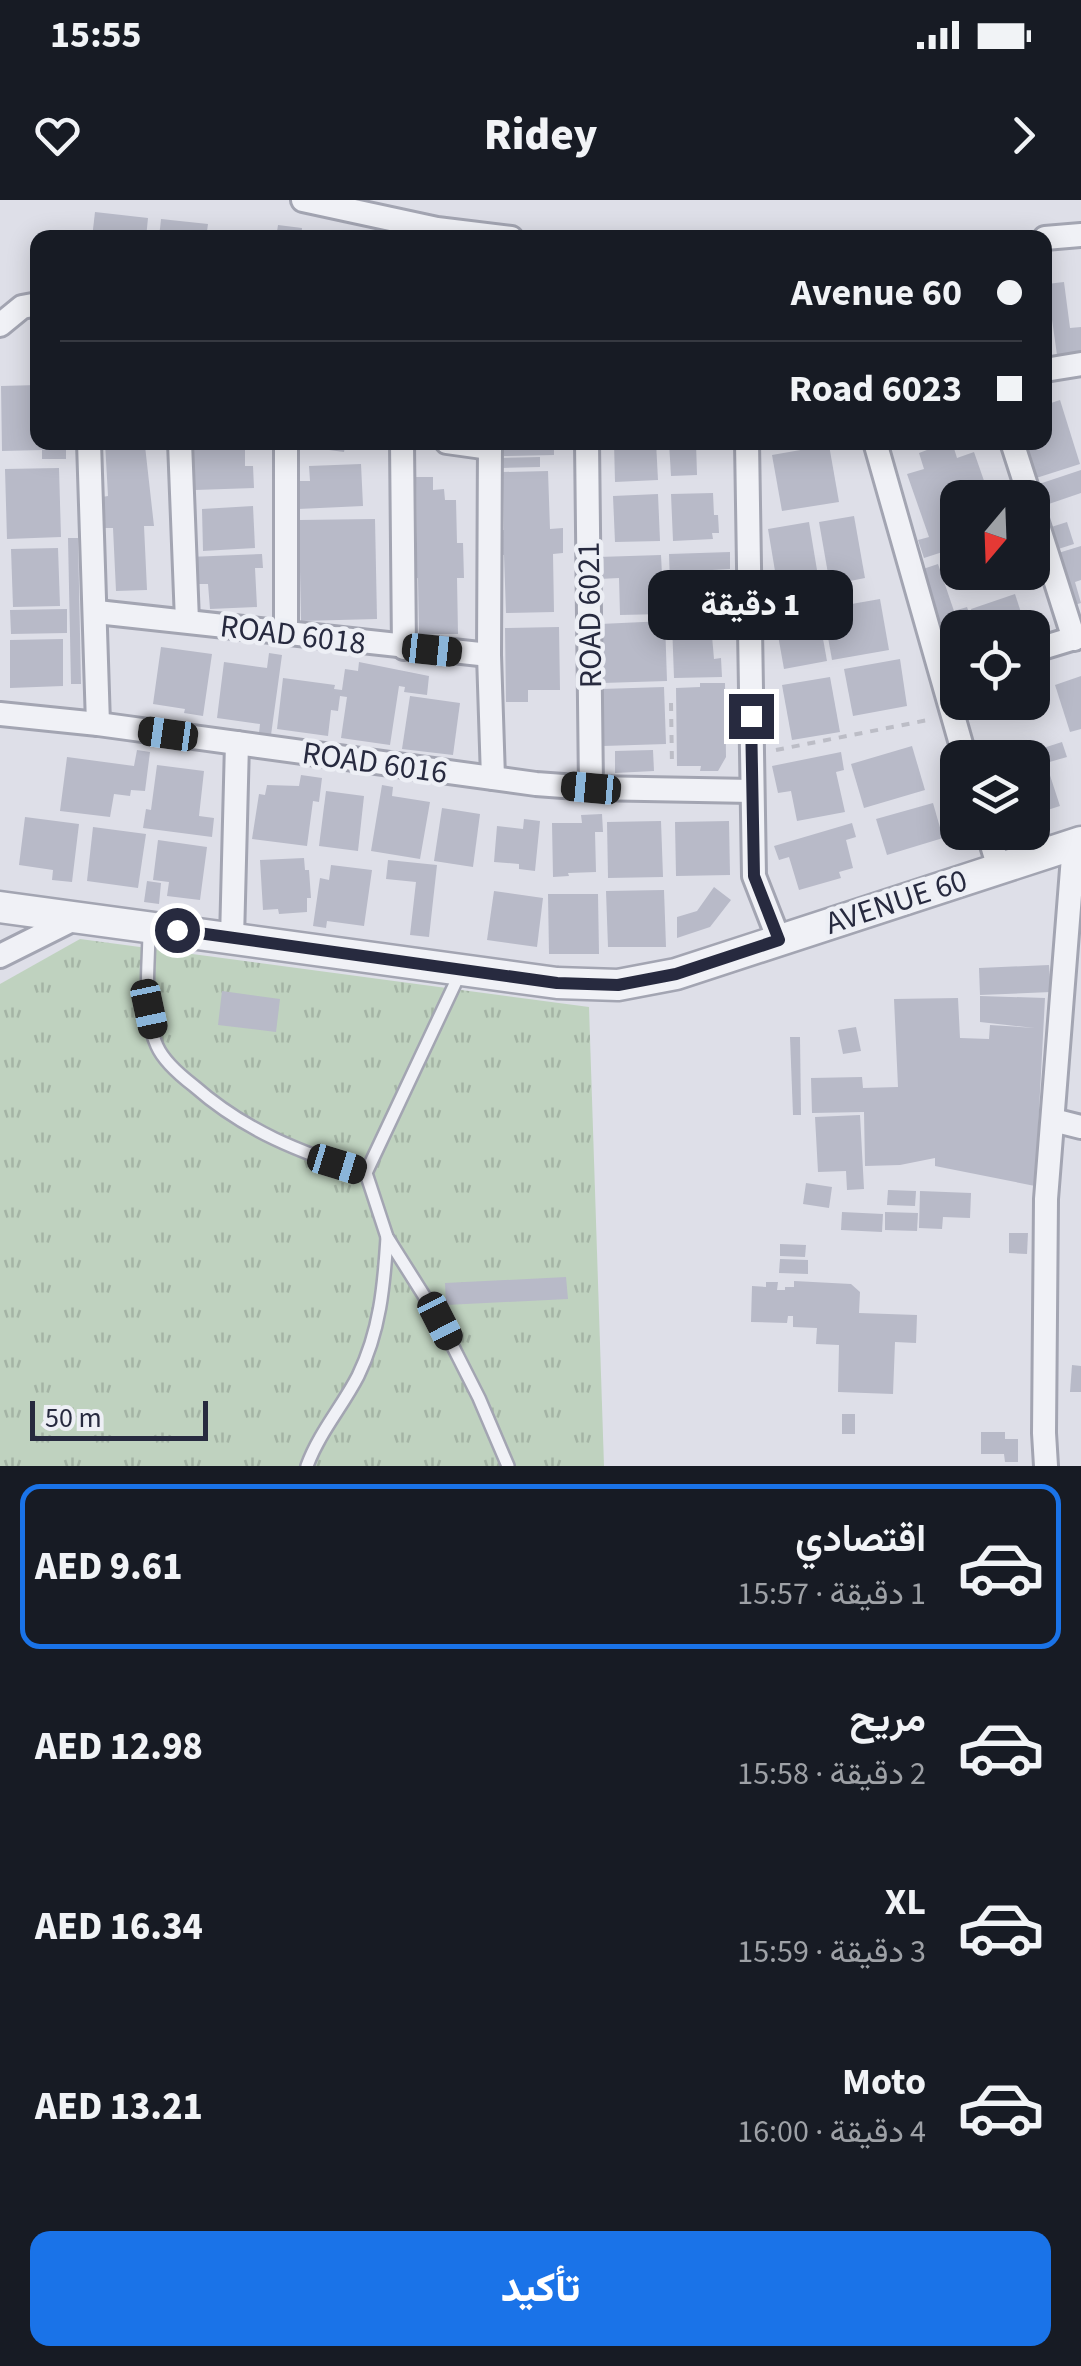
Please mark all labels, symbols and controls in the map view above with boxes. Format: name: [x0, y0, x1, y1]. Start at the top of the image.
text: 15:55: [50, 8, 142, 62]
text: Ridey: [484, 103, 597, 167]
icon: heart: [30, 108, 85, 163]
icon: forward: [996, 108, 1051, 163]
text: Avenue 60: [791, 266, 962, 320]
text: Road 6023: [789, 362, 962, 416]
north arrow: [940, 480, 1050, 590]
map controls: [940, 480, 1050, 850]
street label: ROAD 6021: [566, 541, 614, 688]
callout: 1 دقيقة: [648, 571, 854, 641]
text: 1 دقيقة: [701, 582, 800, 628]
street label: ROAD 6018: [218, 603, 368, 667]
button: locate: [940, 610, 1050, 720]
car: [401, 632, 463, 668]
route end: [729, 694, 774, 739]
car: [136, 715, 200, 753]
street label: ROAD 6016: [299, 730, 450, 796]
button: layers: [940, 740, 1050, 850]
car: [560, 770, 622, 806]
street label: AVENUE 60: [819, 857, 973, 946]
route start: [155, 908, 200, 953]
car: [128, 977, 170, 1041]
car: [304, 1141, 370, 1187]
car: [413, 1287, 467, 1355]
scale bar: [30, 1396, 208, 1440]
text: 50 m: [45, 1398, 102, 1438]
text: اقتصادي: [795, 1512, 926, 1566]
icon: car: [956, 1522, 1046, 1612]
text: AED 9.61: [35, 1540, 182, 1594]
text: 1 دقيقة · 15:57: [737, 1571, 926, 1617]
text: مريح: [850, 1692, 926, 1746]
icon: car: [956, 1702, 1046, 1792]
text: AED 12.98: [35, 1720, 203, 1774]
text: 2 دقيقة · 15:58: [737, 1751, 926, 1797]
text: XL: [885, 1875, 926, 1929]
icon: car: [956, 1882, 1046, 1972]
text: AED 16.34: [35, 1900, 203, 1954]
text: 3 دقيقة · 15:59: [737, 1929, 926, 1975]
text: Moto: [842, 2055, 926, 2109]
icon: car: [956, 2062, 1046, 2152]
text: AED 13.21: [35, 2080, 203, 2134]
text: 4 دقيقة · 16:00: [737, 2109, 926, 2155]
button: تأكيد: [30, 2231, 1051, 2346]

